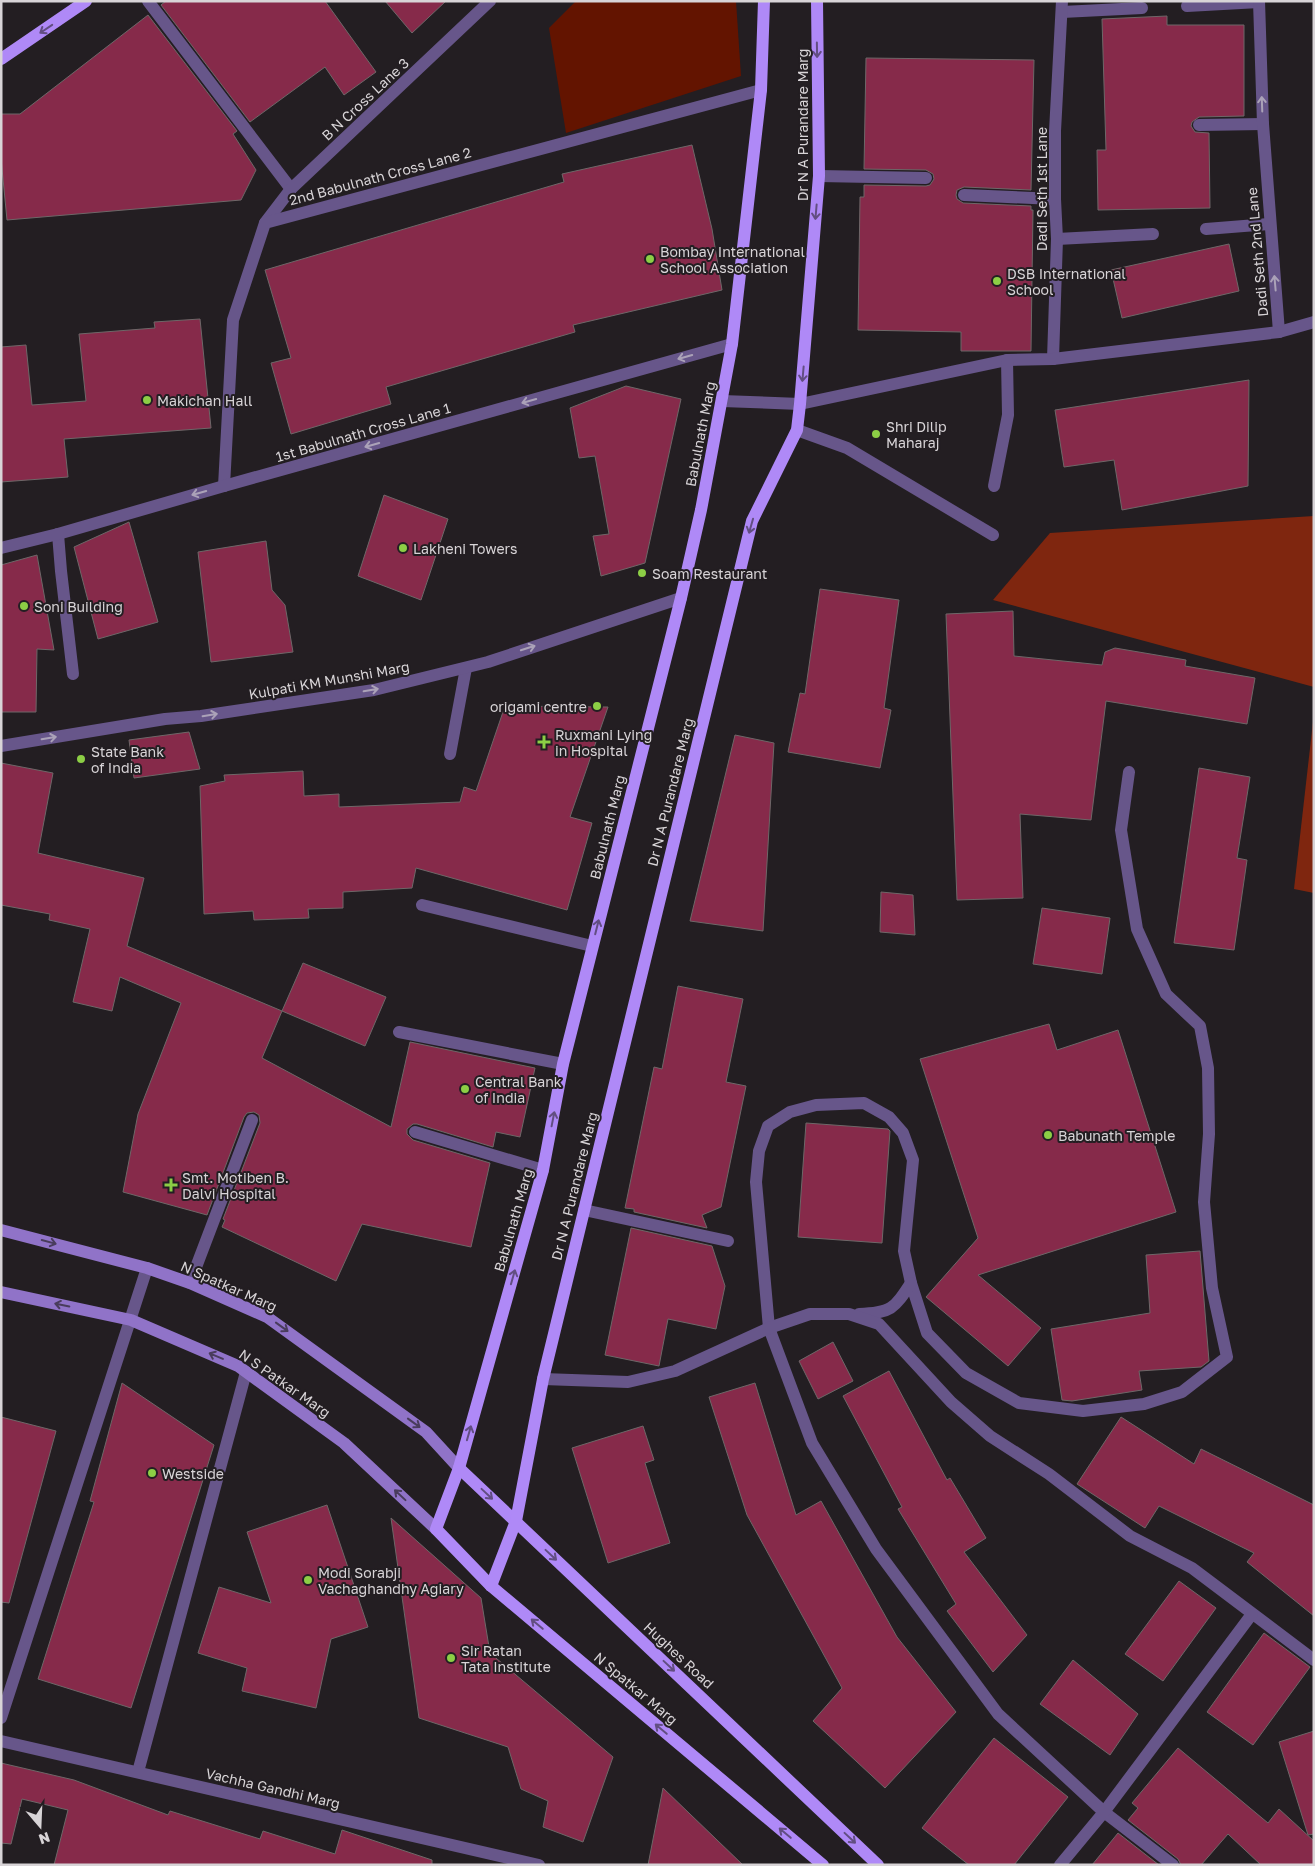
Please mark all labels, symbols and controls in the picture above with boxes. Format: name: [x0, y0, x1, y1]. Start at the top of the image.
one-way arrow: [39, 24, 53, 34]
one-way arrow: [812, 42, 822, 58]
street label: Dr N A Purandare Marg: [794, 49, 811, 201]
street label: B N Cross Lane 3: [318, 54, 412, 144]
one-way arrow: [1257, 96, 1267, 112]
street label: Dadi Seth 1st Lane: [1033, 127, 1050, 251]
street label: 2nd Babulnath Cross Lane 2: [287, 143, 473, 209]
street label: Dadi Seth 2nd Lane: [1243, 187, 1271, 317]
one-way arrow: [811, 204, 820, 220]
place label: Bombay International School Association: [660, 243, 805, 276]
marker: Bombay International School Association: [644, 253, 656, 265]
place label: DSB International School: [1007, 265, 1126, 298]
marker: DSB International School: [991, 275, 1003, 287]
one-way arrow: [1270, 276, 1280, 292]
one-way arrow: [678, 353, 694, 363]
one-way arrow: [798, 366, 807, 382]
street label: Babulnath Marg: [681, 380, 719, 488]
place label: Makichan Hall: [157, 392, 252, 409]
marker: Makichan Hall: [141, 394, 153, 406]
one-way arrow: [521, 397, 537, 406]
street label: 1st Babulnath Cross Lane 1: [274, 399, 452, 465]
place label: Shri Dilip Maharaj: [886, 418, 947, 451]
marker: Shri Dilip Maharaj: [870, 428, 882, 440]
one-way arrow: [365, 440, 381, 450]
one-way arrow: [191, 489, 207, 499]
one-way arrow: [745, 518, 755, 534]
place label: Lakheni Towers: [413, 540, 517, 557]
marker: Lakheni Towers: [397, 542, 409, 554]
place label: Soam Restaurant: [652, 565, 767, 582]
marker: Soam Restaurant: [636, 567, 648, 579]
place label: Soni Building: [34, 598, 123, 615]
marker: Soni Building: [18, 600, 30, 612]
one-way arrow: [519, 643, 535, 653]
street label: Kulpati KM Munshi Marg: [247, 657, 411, 703]
one-way arrow: [362, 685, 378, 694]
place label: origami centre: [490, 698, 587, 715]
marker: origami centre: [591, 700, 603, 712]
one-way arrow: [202, 710, 218, 720]
street label: Dr N A Purandare Marg: [643, 716, 697, 868]
place label: Ruxmani Lying in Hospital: [555, 726, 652, 759]
one-way arrow: [41, 732, 57, 742]
marker: Ruxmani Lying in Hospital: [537, 735, 551, 749]
place label: State Bank of India: [91, 743, 164, 776]
marker: State Bank of India: [75, 753, 87, 765]
street label: Babulnath Marg: [586, 773, 628, 881]
one-way arrow: [593, 919, 602, 935]
place label: Central Bank of India: [475, 1073, 562, 1106]
marker: Central Bank of India: [459, 1083, 471, 1095]
street label: Dr N A Purandare Marg: [547, 1110, 601, 1262]
one-way arrow: [548, 1112, 558, 1128]
place label: Babunath Temple: [1058, 1127, 1175, 1144]
marker: Babunath Temple: [1042, 1129, 1054, 1141]
street label: Babulnath Marg: [490, 1166, 536, 1274]
place label: Smt. Motiben B. Dalvi Hospital: [182, 1169, 289, 1202]
marker: Smt. Motiben B. Dalvi Hospital: [164, 1178, 178, 1192]
one-way arrow: [40, 1238, 56, 1247]
street label: N Spatkar Marg: [178, 1257, 280, 1315]
one-way arrow: [509, 1269, 518, 1285]
one-way arrow: [55, 1300, 71, 1309]
one-way arrow: [275, 1322, 288, 1333]
street label: N S Patkar Marg: [236, 1345, 334, 1421]
one-way arrow: [208, 1351, 223, 1360]
one-way arrow: [407, 1418, 421, 1428]
one-way arrow: [464, 1426, 474, 1442]
place label: Westside: [162, 1465, 224, 1482]
marker: Westside: [146, 1467, 158, 1479]
one-way arrow: [481, 1488, 494, 1500]
one-way arrow: [394, 1490, 407, 1501]
one-way arrow: [545, 1549, 557, 1561]
place label: Modi Sorabji Vachaghandhy Agiary: [318, 1564, 464, 1597]
marker: Modi Sorabji Vachaghandhy Agiary: [302, 1574, 314, 1586]
one-way arrow: [530, 1618, 543, 1630]
street label: Hughes Road: [640, 1618, 718, 1692]
place label: Sir Ratan Tata Institute: [461, 1642, 551, 1675]
street label: N Spatkar Marg: [591, 1648, 681, 1728]
marker: Sir Ratan Tata Institute: [445, 1652, 457, 1664]
one-way arrow: [662, 1660, 675, 1672]
one-way arrow: [655, 1723, 668, 1734]
street label: Vachha Gandhi Marg: [204, 1764, 342, 1812]
north arrow: [15, 1801, 65, 1851]
one-way arrow: [779, 1828, 792, 1839]
text: N: [37, 1829, 52, 1849]
one-way arrow: [844, 1832, 857, 1844]

